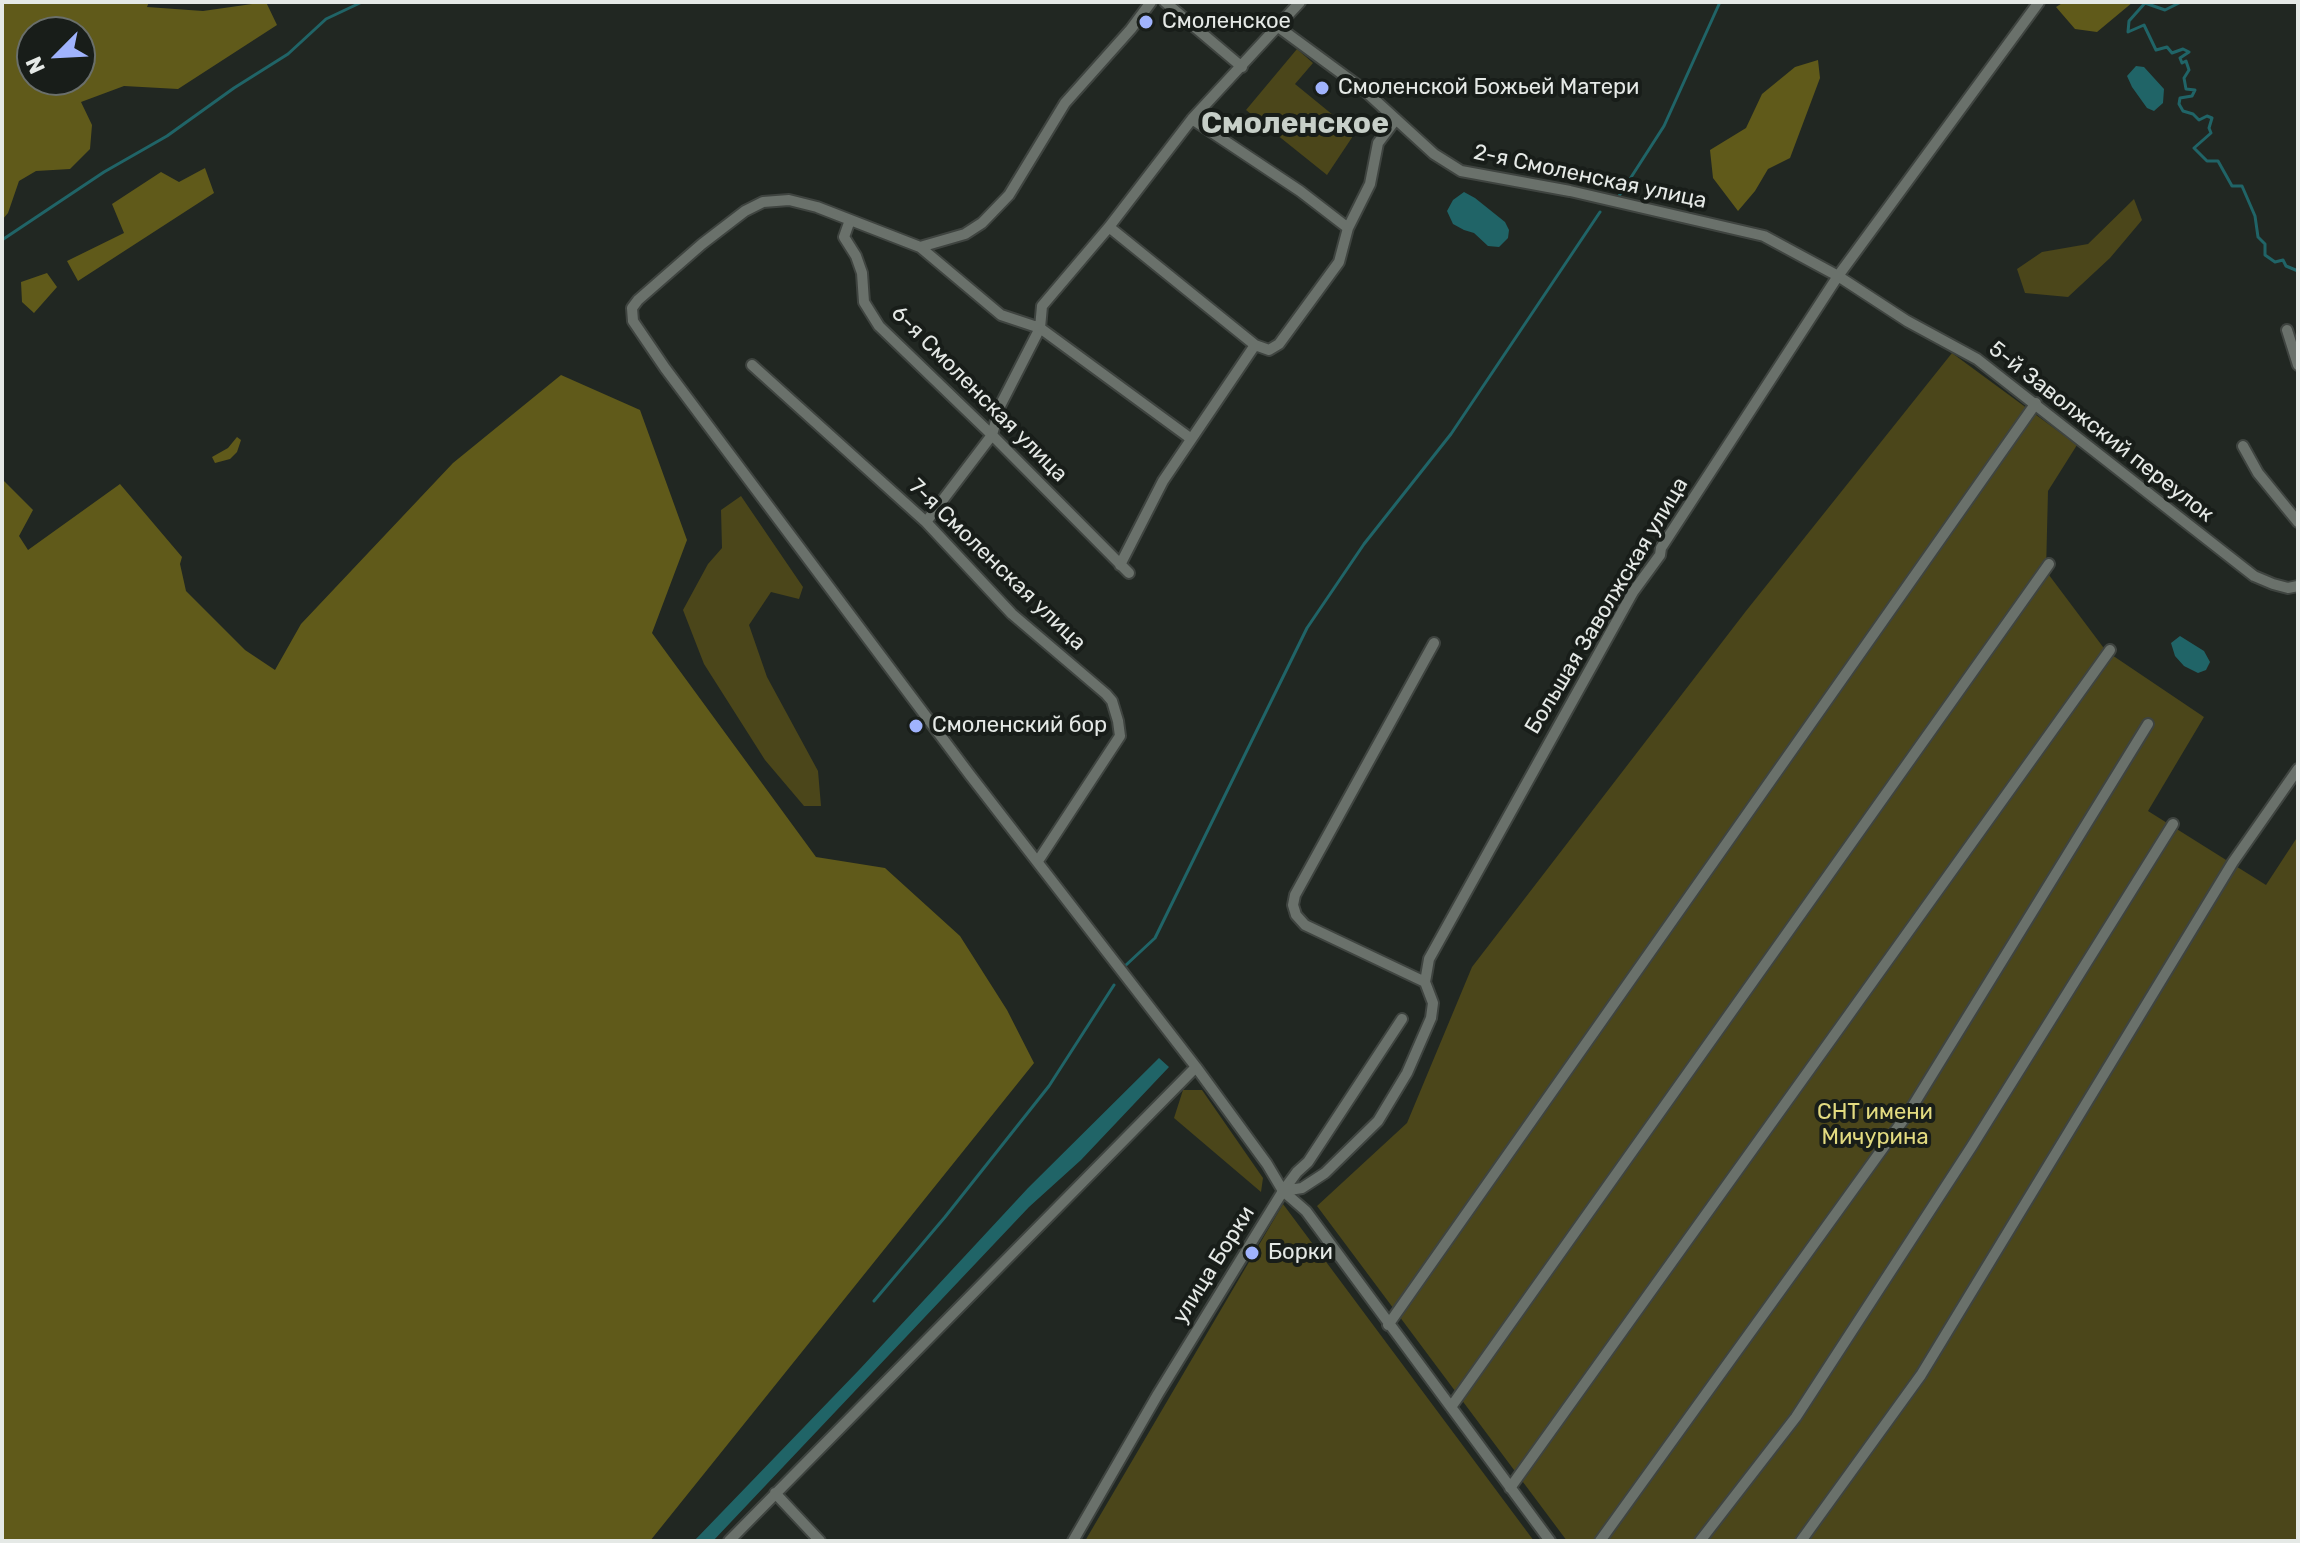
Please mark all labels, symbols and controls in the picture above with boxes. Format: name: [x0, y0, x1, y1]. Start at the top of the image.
place label: Смоленское: [1162, 9, 1291, 35]
marker: Смоленское: [1137, 13, 1155, 31]
north arrow: [16, 16, 96, 96]
text: N: [20, 52, 51, 78]
place label: Смоленской Божьей Матери: [1338, 75, 1639, 101]
marker: Смоленской Божьей Матери: [1313, 79, 1331, 97]
district label: Смоленское: [1201, 106, 1389, 142]
street label: 2-я Смоленская улица: [1471, 139, 1709, 215]
street label: 6-я Смоленская улица: [885, 300, 1073, 488]
street label: 5-й Заволжский переулок: [1983, 336, 2219, 528]
street label: Большая Заволжская улица: [1520, 473, 1694, 739]
street label: 7-я Смоленская улица: [903, 474, 1091, 656]
place label: Смоленский бор: [932, 713, 1107, 739]
marker: Смоленский бор: [907, 717, 925, 735]
park label: СНТ имени Мичурина: [1817, 1100, 1933, 1152]
street label: улица Борки: [1167, 1201, 1261, 1329]
place label: Борки: [1268, 1240, 1333, 1266]
marker: Борки: [1243, 1244, 1261, 1262]

